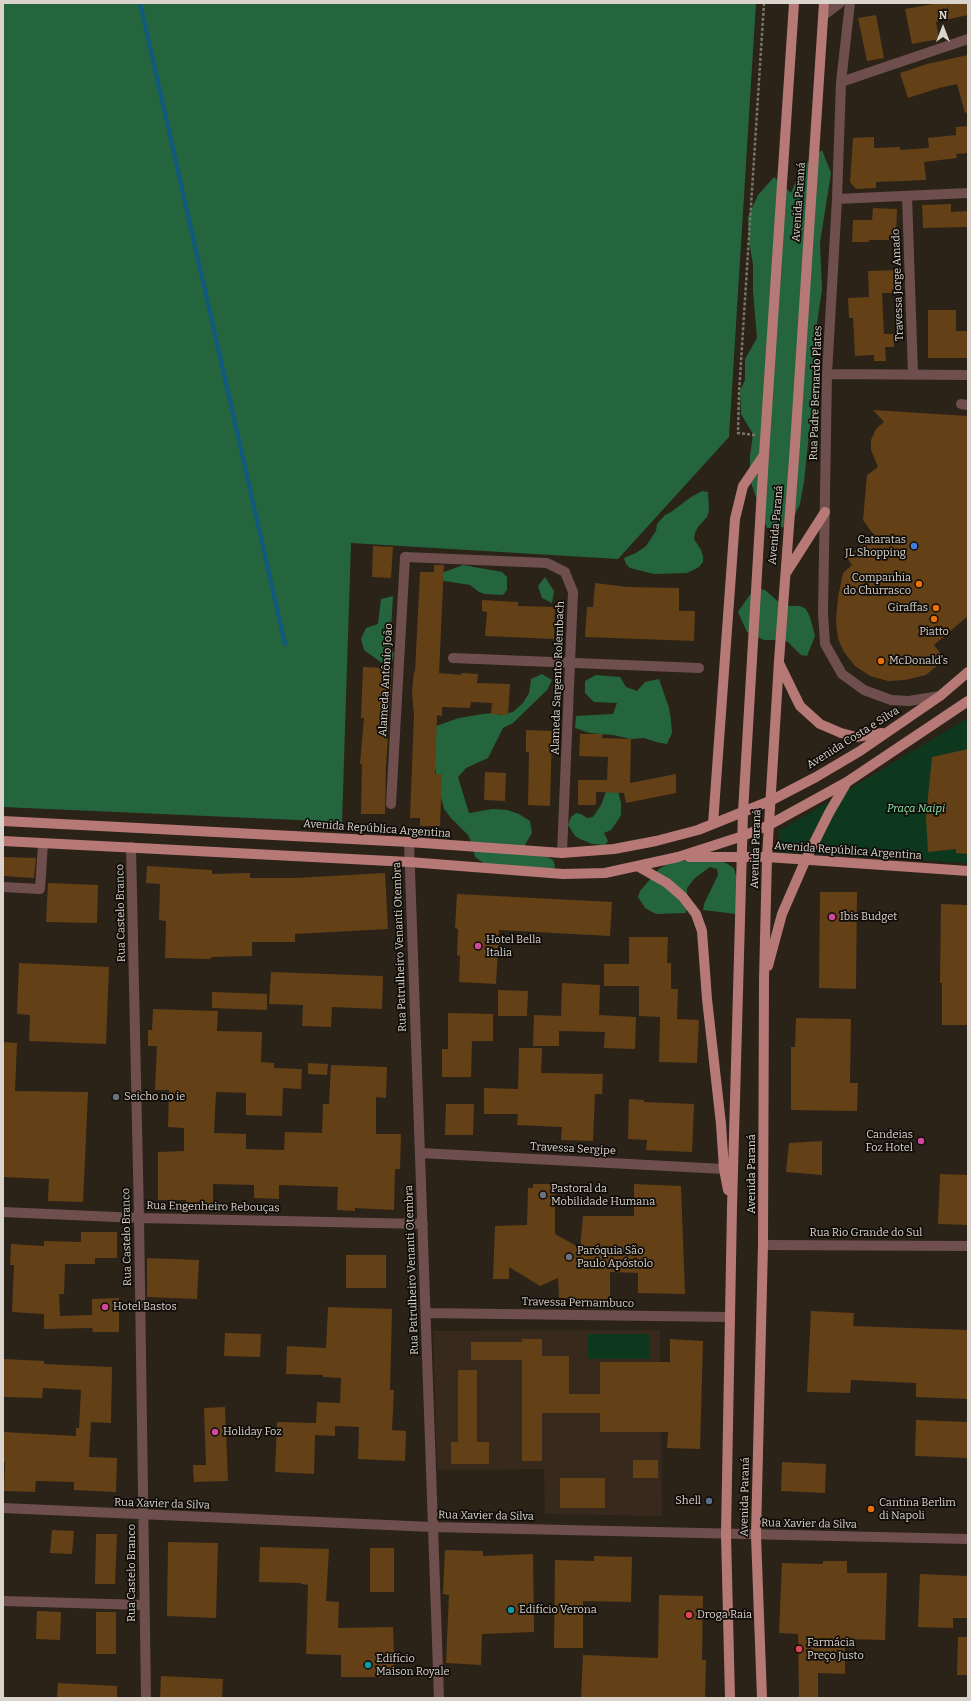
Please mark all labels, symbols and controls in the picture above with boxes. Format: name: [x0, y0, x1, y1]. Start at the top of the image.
north arrow: [923, 8, 963, 48]
text: N: [939, 9, 947, 22]
street label: Avenida Paraná: [790, 162, 808, 242]
street label: Travessa Jorge Amado: [889, 229, 907, 341]
street label: Rua Padre Bernardo Plates: [807, 325, 825, 461]
street label: Avenida Paraná: [766, 485, 786, 565]
place label: Cataratas JL Shopping: [845, 533, 906, 559]
marker: Cataratas JL Shopping: [909, 541, 919, 551]
place label: Companhia do Churrasco: [843, 571, 911, 597]
marker: Companhia do Churrasco: [914, 579, 924, 589]
street label: Alameda Sargento Rolembach: [549, 601, 567, 755]
place label: Giraffas: [887, 601, 928, 615]
marker: Giraffas: [931, 603, 941, 613]
marker: Piatto: [929, 614, 939, 624]
street label: Alameda Antônio João: [376, 623, 396, 737]
place label: Piatto: [919, 625, 949, 639]
place label: McDonald's: [889, 654, 948, 668]
marker: McDonald's: [876, 656, 886, 666]
street label: Avenida Costa e Silva: [804, 704, 902, 772]
park label: Praça Naipi: [887, 802, 945, 816]
street label: Avenida Paraná: [748, 809, 764, 889]
street label: Avenida República Argentina: [303, 817, 451, 841]
street label: Avenida República Argentina: [774, 839, 922, 863]
street label: Rua Patrulheiro Venanti Otembra: [390, 862, 410, 1032]
street label: Rua Castelo Branco: [114, 864, 128, 962]
place label: Ibis Budget: [840, 910, 897, 924]
marker: Ibis Budget: [827, 912, 837, 922]
place label: Hotel Bella Italia: [486, 933, 541, 959]
marker: Hotel Bella Italia: [473, 941, 483, 951]
place label: Seicho no ie: [124, 1090, 185, 1104]
marker: Seicho no ie: [111, 1092, 121, 1102]
place label: Candeias Foz Hotel: [866, 1128, 913, 1154]
street label: Avenida Paraná: [745, 1134, 759, 1214]
marker: Candeias Foz Hotel: [916, 1136, 926, 1146]
street label: Travessa Sergipe: [530, 1140, 616, 1158]
place label: Pastoral da Mobilidade Humana: [551, 1182, 655, 1208]
street label: Rua Patrulheiro Venanti Otembra: [402, 1185, 422, 1355]
street label: Rua Castelo Branco: [120, 1188, 134, 1286]
marker: Pastoral da Mobilidade Humana: [538, 1190, 548, 1200]
street label: Rua Engenheiro Rebouças: [146, 1199, 280, 1215]
street label: Rua Rio Grande do Sul: [810, 1226, 922, 1240]
place label: Paróquia São Paulo Apóstolo: [577, 1244, 653, 1270]
marker: Paróquia São Paulo Apóstolo: [564, 1252, 574, 1262]
street label: Travessa Pernambuco: [522, 1295, 634, 1311]
place label: Hotel Bastos: [113, 1300, 177, 1314]
marker: Hotel Bastos: [100, 1302, 110, 1312]
place label: Holiday Foz: [223, 1425, 282, 1439]
marker: Holiday Foz: [210, 1427, 220, 1437]
street label: Avenida Paraná: [738, 1457, 752, 1537]
place label: Shell: [675, 1494, 701, 1508]
street label: Rua Xavier da Silva: [114, 1496, 210, 1512]
marker: Shell: [704, 1496, 714, 1506]
place label: Cantina Berlim di Napoli: [879, 1496, 956, 1522]
marker: Cantina Berlim di Napoli: [866, 1504, 876, 1514]
street label: Rua Xavier da Silva: [438, 1509, 534, 1523]
street label: Rua Xavier da Silva: [761, 1517, 857, 1531]
street label: Rua Castelo Branco: [125, 1524, 139, 1622]
place label: Edifício Verona: [519, 1603, 597, 1617]
marker: Edifício Verona: [506, 1605, 516, 1615]
place label: Droga Raia: [697, 1608, 752, 1622]
marker: Droga Raia: [684, 1610, 694, 1620]
place label: Farmácia Preço Justo: [807, 1636, 864, 1662]
marker: Farmácia Preço Justo: [794, 1644, 804, 1654]
place label: Edifício Maison Royale: [376, 1652, 450, 1678]
marker: Edifício Maison Royale: [363, 1660, 373, 1670]

